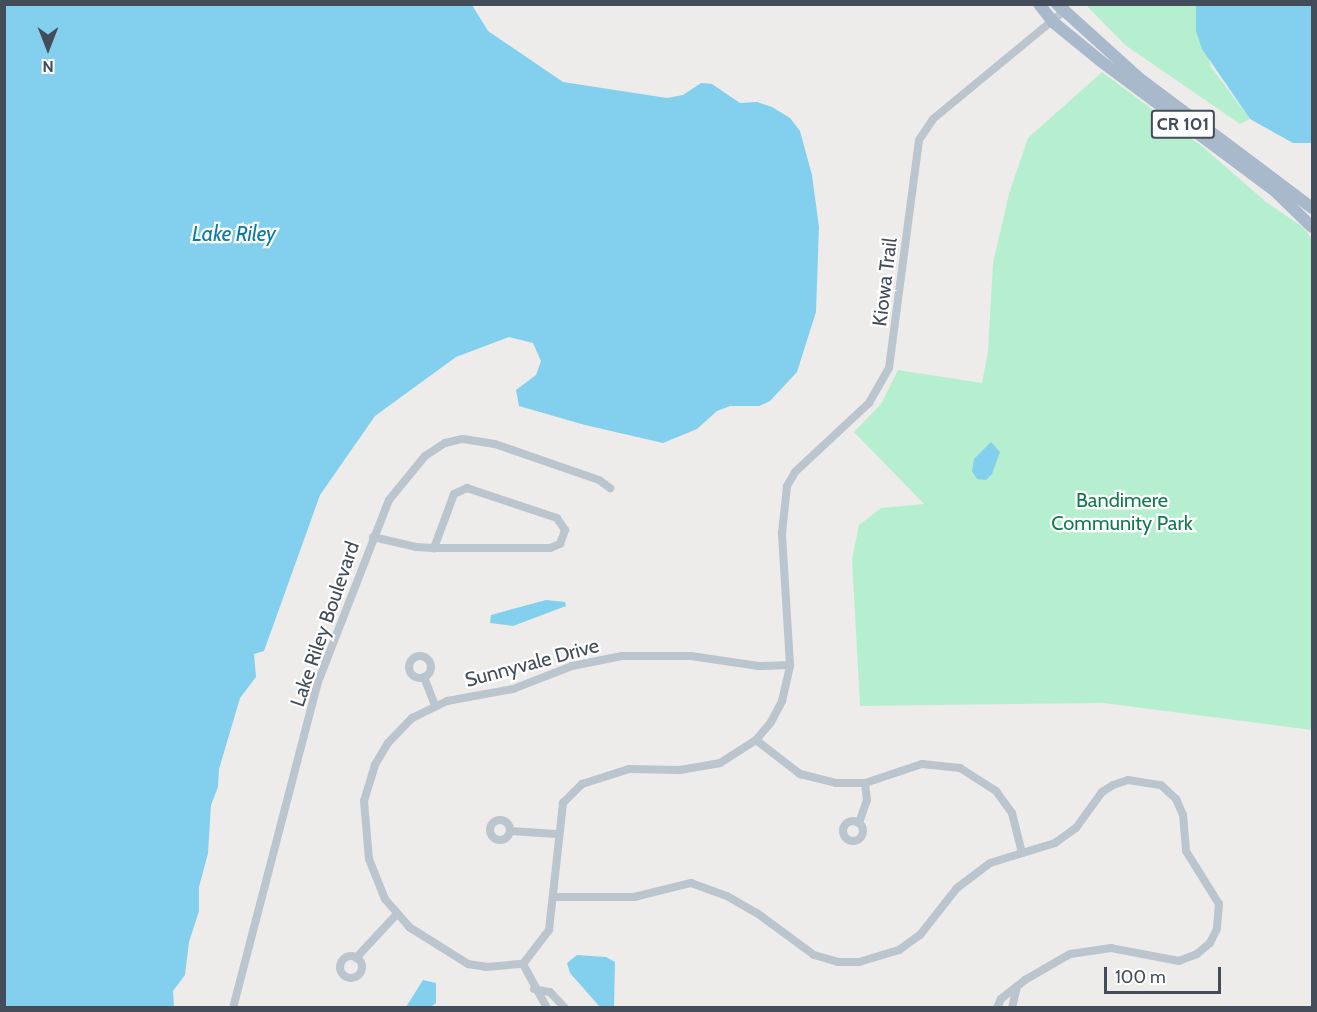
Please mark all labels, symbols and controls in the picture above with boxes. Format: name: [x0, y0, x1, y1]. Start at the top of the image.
north arrow: [18, 18, 78, 78]
text: N: [42, 57, 54, 76]
road number: CR 101: [1150, 109, 1216, 139]
water label: Lake Riley: [192, 221, 276, 247]
street label: Kiowa Trail: [868, 236, 902, 328]
park label: Bandimere Community Park: [1051, 489, 1193, 536]
street label: Lake Riley Boulevard: [285, 538, 365, 710]
street label: Sunnyvale Drive: [462, 634, 602, 692]
scale bar: [1107, 955, 1224, 993]
text: 100 m: [1115, 966, 1166, 988]

